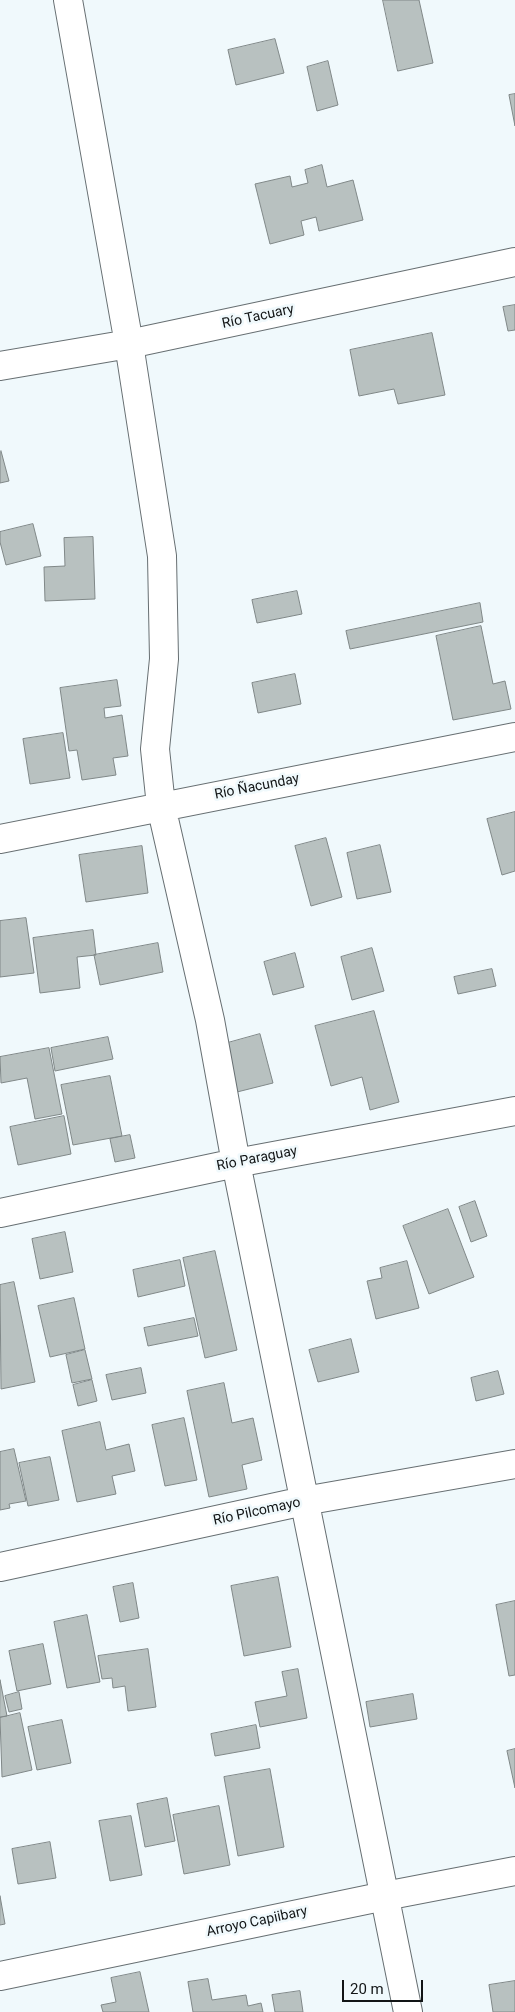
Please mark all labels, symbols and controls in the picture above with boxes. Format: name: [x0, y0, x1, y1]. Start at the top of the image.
street label: Río Tacuary: [221, 301, 295, 333]
street label: Río Ñacunday: [213, 771, 301, 803]
street label: Río Paraguay: [215, 1143, 299, 1175]
street label: Río Pilcomayo: [212, 1495, 302, 1529]
street label: Arroyo Capiibary: [205, 1903, 309, 1941]
scale bar: [345, 1970, 426, 2002]
text: 20 m: [350, 1980, 384, 1998]

